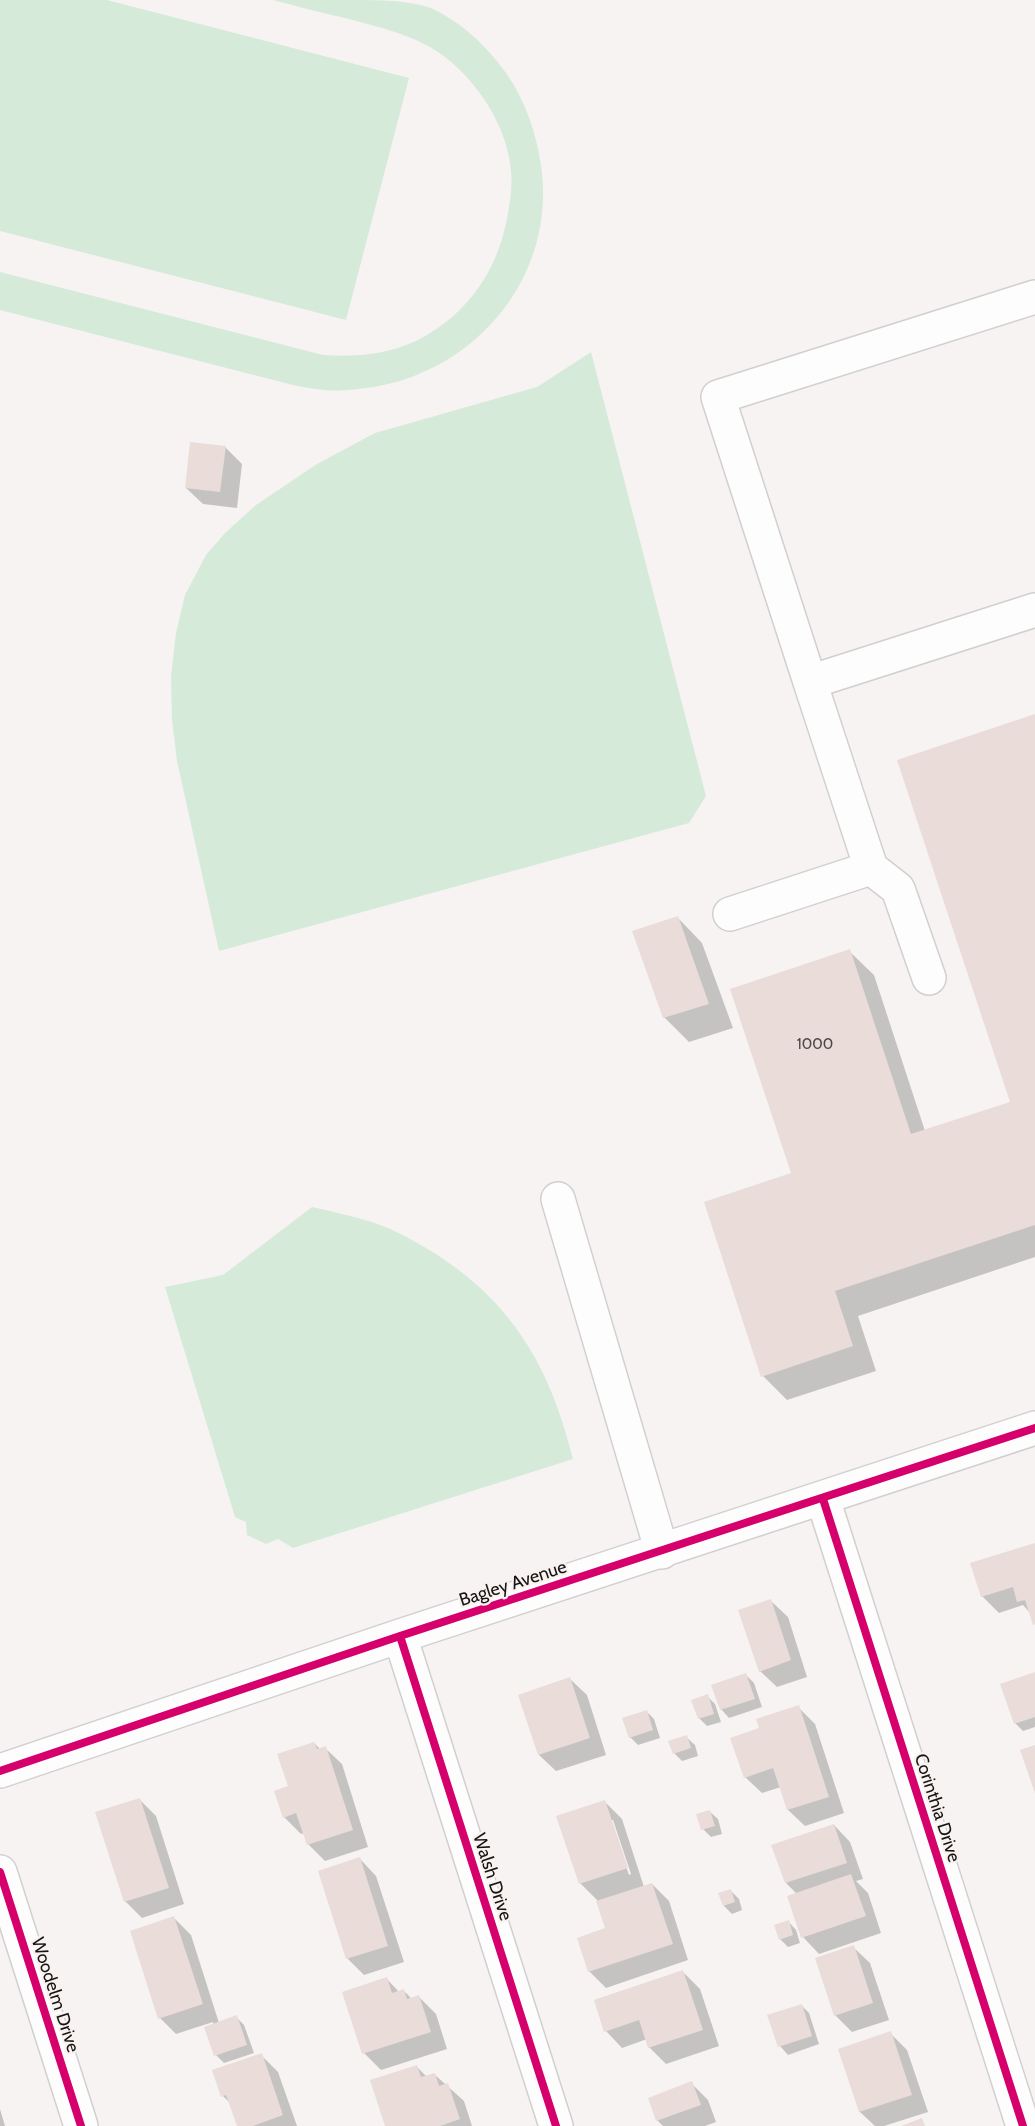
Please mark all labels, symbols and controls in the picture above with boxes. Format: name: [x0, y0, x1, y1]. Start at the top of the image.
house number: 1000: [797, 1036, 833, 1054]
street label: Bagley Avenue: [456, 1556, 570, 1612]
street label: Corinthia Drive: [909, 1751, 965, 1865]
street label: Walsh Drive: [468, 1830, 516, 1924]
street label: Woodelm Drive: [26, 1935, 84, 2055]

